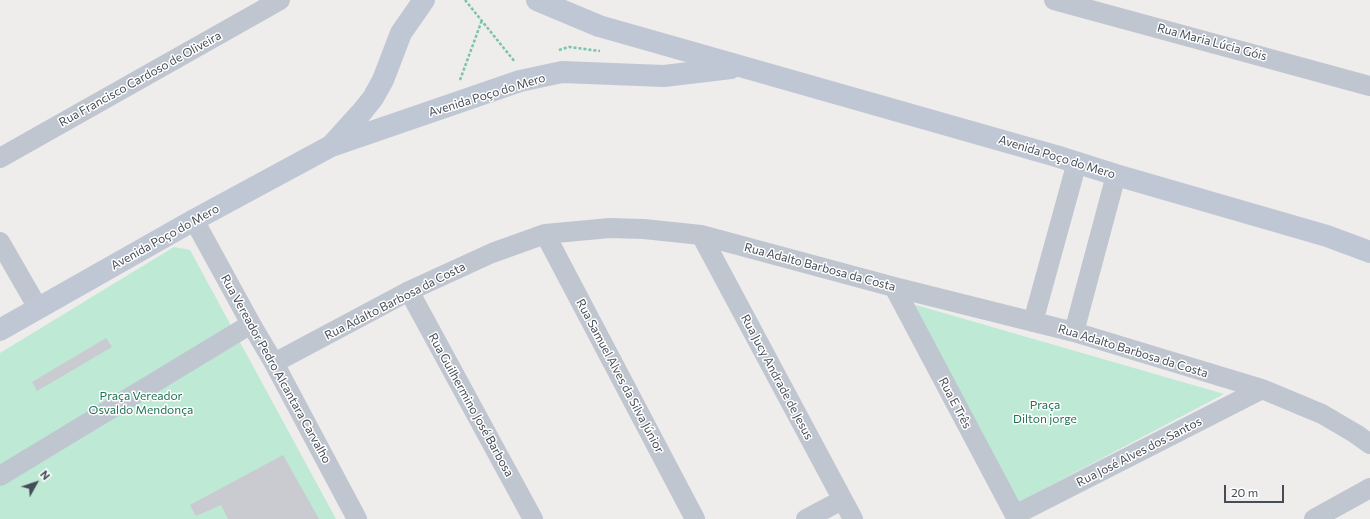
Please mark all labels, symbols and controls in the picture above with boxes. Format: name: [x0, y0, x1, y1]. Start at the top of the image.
street label: Rua Maria Lúcia Góis: [1156, 20, 1268, 64]
street label: Rua Francisco Cardoso de Oliveira: [56, 28, 224, 130]
street label: Avenida Poço do Mero: [427, 70, 547, 120]
street label: Avenida Poço do Mero: [997, 132, 1117, 182]
street label: Avenida Poço do Mero: [108, 201, 222, 273]
street label: Rua Adalto Barbosa da Costa: [743, 240, 897, 294]
street label: Rua Adalto Barbosa da Costa: [322, 259, 468, 343]
street label: Rua Vereador Pedro Alcantara Carvalho: [218, 272, 334, 466]
street label: Rua Samuel Alves da Silva Júnior: [573, 297, 667, 455]
street label: Rua Jucy Andrade de Jesus: [738, 312, 816, 442]
street label: Rua Adalto Barbosa da Costa: [1056, 321, 1210, 381]
street label: Rua Guilhermino José Barbosa: [425, 331, 517, 479]
street label: Rua E Três: [936, 375, 974, 431]
park label: Praça Vereador Osvaldo Mendonça: [89, 389, 193, 417]
park label: Praça Dilton jorge: [1013, 398, 1077, 426]
street label: Rua José Alves dos Santos: [1074, 414, 1204, 490]
north arrow: [16, 463, 56, 503]
text: N: [38, 468, 53, 482]
scale bar: [1226, 477, 1286, 503]
text: 20 m: [1231, 485, 1258, 499]

